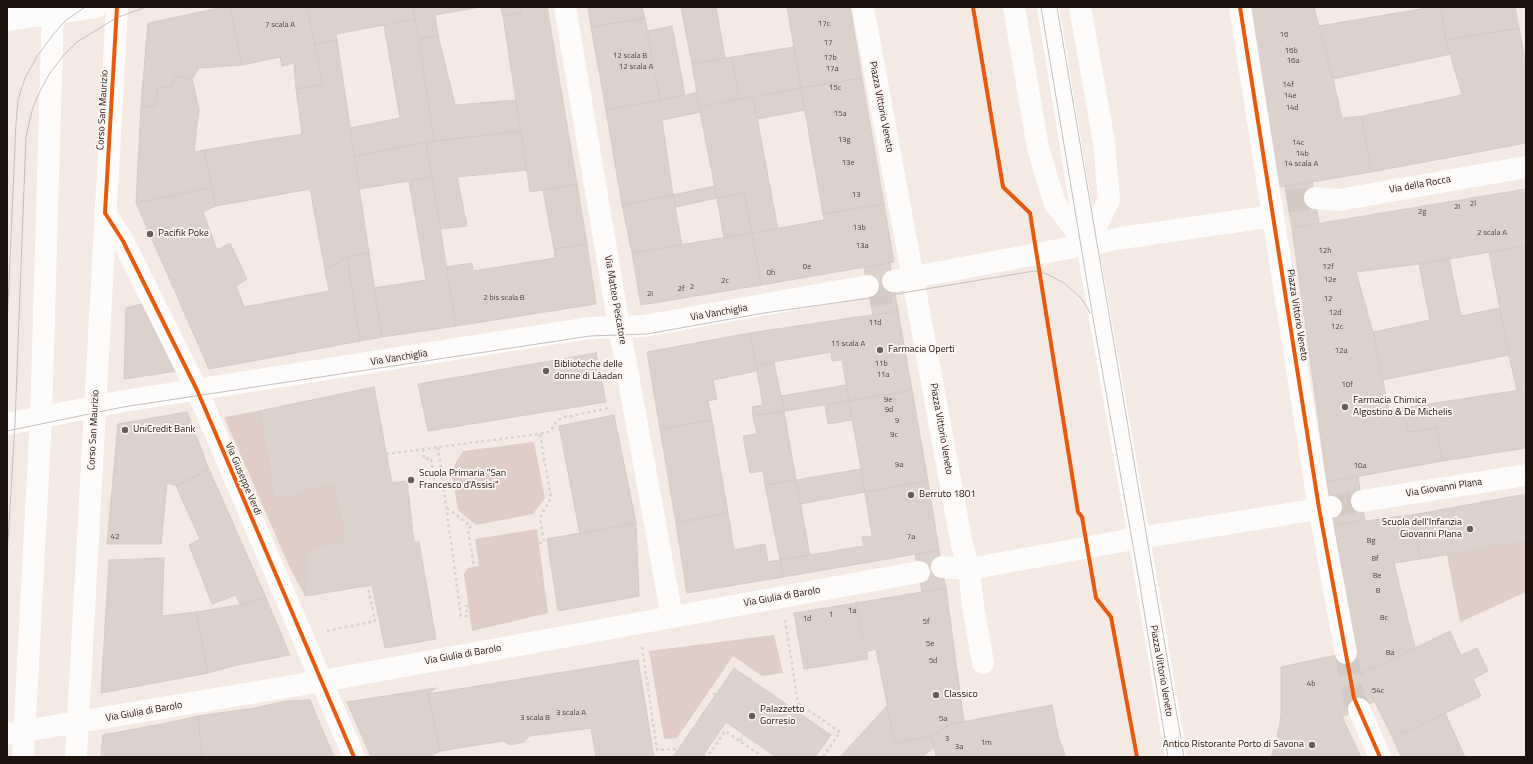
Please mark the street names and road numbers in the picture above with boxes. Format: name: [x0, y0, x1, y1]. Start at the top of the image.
street label: Piazza Vittorio Veneto: [866, 60, 896, 154]
street label: Corso San Maurizio: [95, 69, 111, 151]
street label: Via della Rocca: [1388, 174, 1452, 196]
street label: Via Matteo Pescatore: [601, 254, 629, 346]
street label: Piazza Vittorio Veneto: [1284, 268, 1310, 362]
street label: Via Vanchiglia: [690, 302, 748, 324]
street label: Via Vanchiglia: [370, 348, 428, 368]
street label: Piazza Vittorio Veneto: [927, 382, 955, 476]
street label: Corso San Maurizio: [86, 389, 102, 471]
street label: Via Giuseppe Verdi: [222, 441, 264, 517]
street label: Via Giovanni Plana: [1405, 476, 1483, 500]
street label: Via Giulia di Barolo: [743, 584, 821, 610]
street label: Piazza Vittorio Veneto: [1147, 624, 1175, 718]
street label: Via Giulia di Barolo: [424, 642, 502, 668]
street label: Via Giulia di Barolo: [105, 699, 183, 725]

